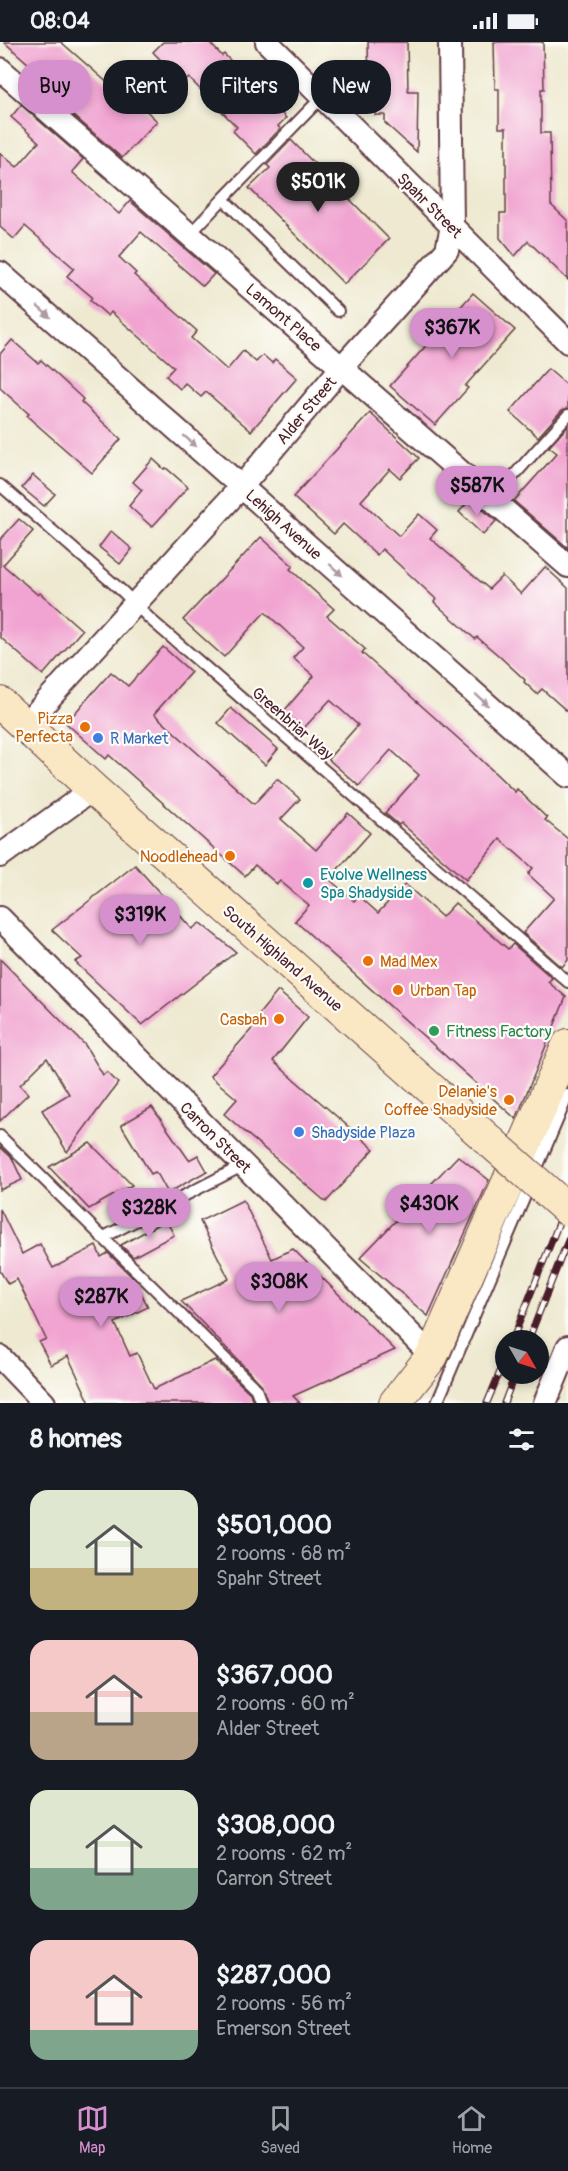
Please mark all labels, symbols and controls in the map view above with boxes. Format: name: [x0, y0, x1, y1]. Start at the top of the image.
text: 08:04: [30, 7, 90, 35]
chip: Buy: [18, 60, 91, 114]
chip: Rent: [103, 60, 188, 114]
chip: Filters: [200, 60, 299, 114]
chip: New: [311, 60, 391, 114]
pin: $501K: [276, 162, 360, 213]
text: $501K: [290, 169, 346, 194]
street label: Spahr Street: [392, 169, 467, 243]
street label: Lamont Place: [241, 279, 325, 356]
one-way arrow: [36, 305, 51, 318]
pin: $367K: [410, 308, 494, 359]
text: $367K: [424, 315, 480, 340]
street label: Alder Street: [273, 372, 341, 449]
one-way arrow: [182, 434, 197, 447]
pin: $587K: [435, 466, 519, 517]
text: $587K: [450, 473, 504, 498]
street label: Lehigh Avenue: [241, 485, 326, 564]
one-way arrow: [328, 563, 343, 576]
street label: Greenbriar Way: [247, 683, 337, 765]
one-way arrow: [474, 693, 489, 706]
place label: Pizza Perfecta: [15, 709, 73, 747]
marker: Pizza Perfecta: [78, 720, 92, 734]
place label: R Market: [110, 729, 169, 749]
marker: R Market: [91, 731, 105, 745]
place label: Noodlehead: [140, 847, 218, 867]
marker: Noodlehead: [223, 849, 237, 863]
place label: Evolve Wellness Spa Shadyside: [320, 865, 427, 903]
marker: Evolve Wellness Spa Shadyside: [301, 876, 315, 890]
pin: $319K: [98, 895, 182, 946]
street label: South Highland Avenue: [218, 901, 346, 1016]
text: $319K: [114, 902, 166, 927]
place label: Mad Mex: [380, 952, 438, 972]
marker: Mad Mex: [361, 954, 375, 968]
place label: Urban Tap: [410, 981, 477, 1001]
marker: Urban Tap: [391, 983, 405, 997]
place label: Casbah: [220, 1010, 267, 1030]
marker: Casbah: [272, 1012, 286, 1026]
place label: Fitness Factory: [446, 1022, 552, 1042]
marker: Fitness Factory: [427, 1024, 441, 1038]
place label: Delanie's Coffee Shadyside: [384, 1082, 497, 1120]
marker: Delanie's Coffee Shadyside: [502, 1093, 516, 1107]
street label: Carron Street: [175, 1098, 256, 1178]
place label: Shadyside Plaza: [311, 1123, 415, 1143]
marker: Shadyside Plaza: [292, 1125, 306, 1139]
pin: $430K: [387, 1184, 471, 1235]
pin: $328K: [107, 1188, 191, 1239]
text: $430K: [399, 1191, 459, 1216]
text: $328K: [121, 1195, 177, 1220]
pin: $308K: [237, 1262, 321, 1313]
text: $308K: [250, 1269, 308, 1294]
pin: $287K: [59, 1277, 143, 1328]
text: $287K: [74, 1284, 128, 1309]
north arrow: [495, 1330, 549, 1384]
map controls: [495, 1330, 549, 1384]
text: 8 homes: [30, 1423, 122, 1455]
icon: filters: [505, 1423, 538, 1456]
text: $501,000: [216, 1509, 332, 1541]
icon: home: [78, 1514, 150, 1586]
text: 2 rooms · 68 m²: [216, 1541, 351, 1566]
text: Spahr Street: [216, 1566, 322, 1591]
text: $367,000: [216, 1659, 333, 1691]
icon: home: [78, 1664, 150, 1736]
text: 2 rooms · 60 m²: [216, 1691, 355, 1716]
text: Alder Street: [216, 1716, 319, 1741]
text: $308,000: [216, 1809, 335, 1841]
icon: home: [78, 1814, 150, 1886]
text: 2 rooms · 62 m²: [216, 1841, 352, 1866]
text: Carron Street: [216, 1866, 332, 1891]
text: $287,000: [216, 1959, 331, 1991]
icon: home: [78, 1964, 150, 2036]
text: 2 rooms · 56 m²: [216, 1991, 352, 2016]
text: Emerson Street: [216, 2016, 351, 2041]
tab: Map: [76, 2102, 109, 2158]
tab: Saved: [260, 2102, 300, 2158]
tab: Home: [452, 2102, 492, 2158]

